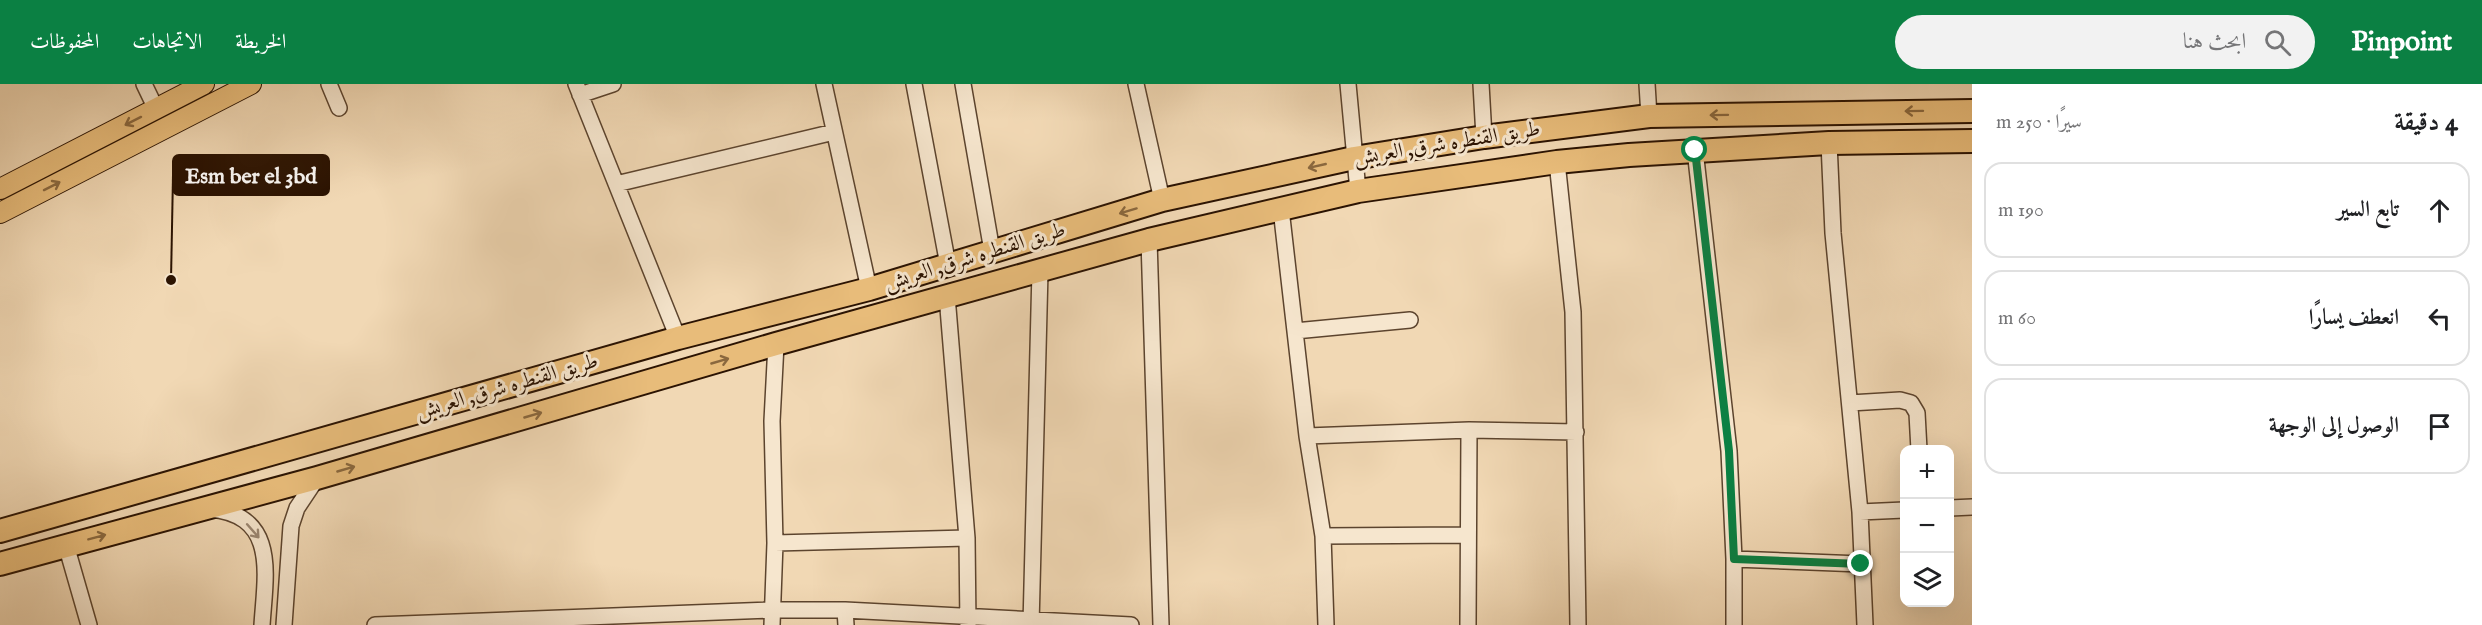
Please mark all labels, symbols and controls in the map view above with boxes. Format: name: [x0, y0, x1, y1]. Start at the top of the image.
search box: [1895, 15, 2315, 69]
text: Pinpoint: [2351, 25, 2452, 60]
icon: search: [2261, 26, 2294, 59]
text: ابحث هنا: [2183, 28, 2246, 56]
text: المحفوظات: [30, 29, 99, 56]
text: الاتجاهات: [132, 29, 202, 56]
text: الخريطة: [235, 29, 286, 56]
one-way arrow: [1904, 105, 1924, 117]
text: 4 دقيقة: [2394, 106, 2458, 139]
one-way arrow: [1709, 109, 1729, 120]
text: سيرًا · 250 m: [1996, 110, 2082, 135]
one-way arrow: [125, 116, 143, 127]
street label: طريق القنطره شرق, العريش: [1352, 116, 1542, 172]
route start: [1681, 136, 1707, 162]
callout: Esm ber el 3bd: [173, 155, 329, 195]
one-way arrow: [1308, 160, 1327, 172]
text: Esm ber el 3bd: [185, 163, 318, 191]
one-way arrow: [43, 180, 61, 192]
icon: ahead: [2423, 194, 2456, 227]
text: تابع السير: [2337, 196, 2399, 224]
text: 190 m: [1998, 198, 2044, 223]
one-way arrow: [1119, 206, 1138, 217]
street label: طريق القنطره شرق, العريش: [881, 217, 1069, 297]
icon: left: [2423, 302, 2456, 335]
text: انعطف يسارًا: [2309, 304, 2399, 332]
text: 60 m: [1998, 306, 2036, 331]
street label: طريق القنطره شرق, العريش: [413, 348, 601, 426]
one-way arrow: [710, 354, 729, 366]
one-way arrow: [523, 409, 542, 420]
icon: arrive: [2423, 410, 2456, 443]
text: الوصول إلى الوجهة: [2269, 412, 2399, 440]
map controls: [1900, 445, 1954, 607]
button: +: [1900, 445, 1954, 499]
one-way arrow: [336, 463, 355, 474]
button: −: [1900, 499, 1954, 553]
one-way arrow: [246, 523, 260, 538]
one-way arrow: [87, 531, 106, 542]
route end: [1847, 550, 1873, 576]
button: layers: [1900, 553, 1954, 607]

